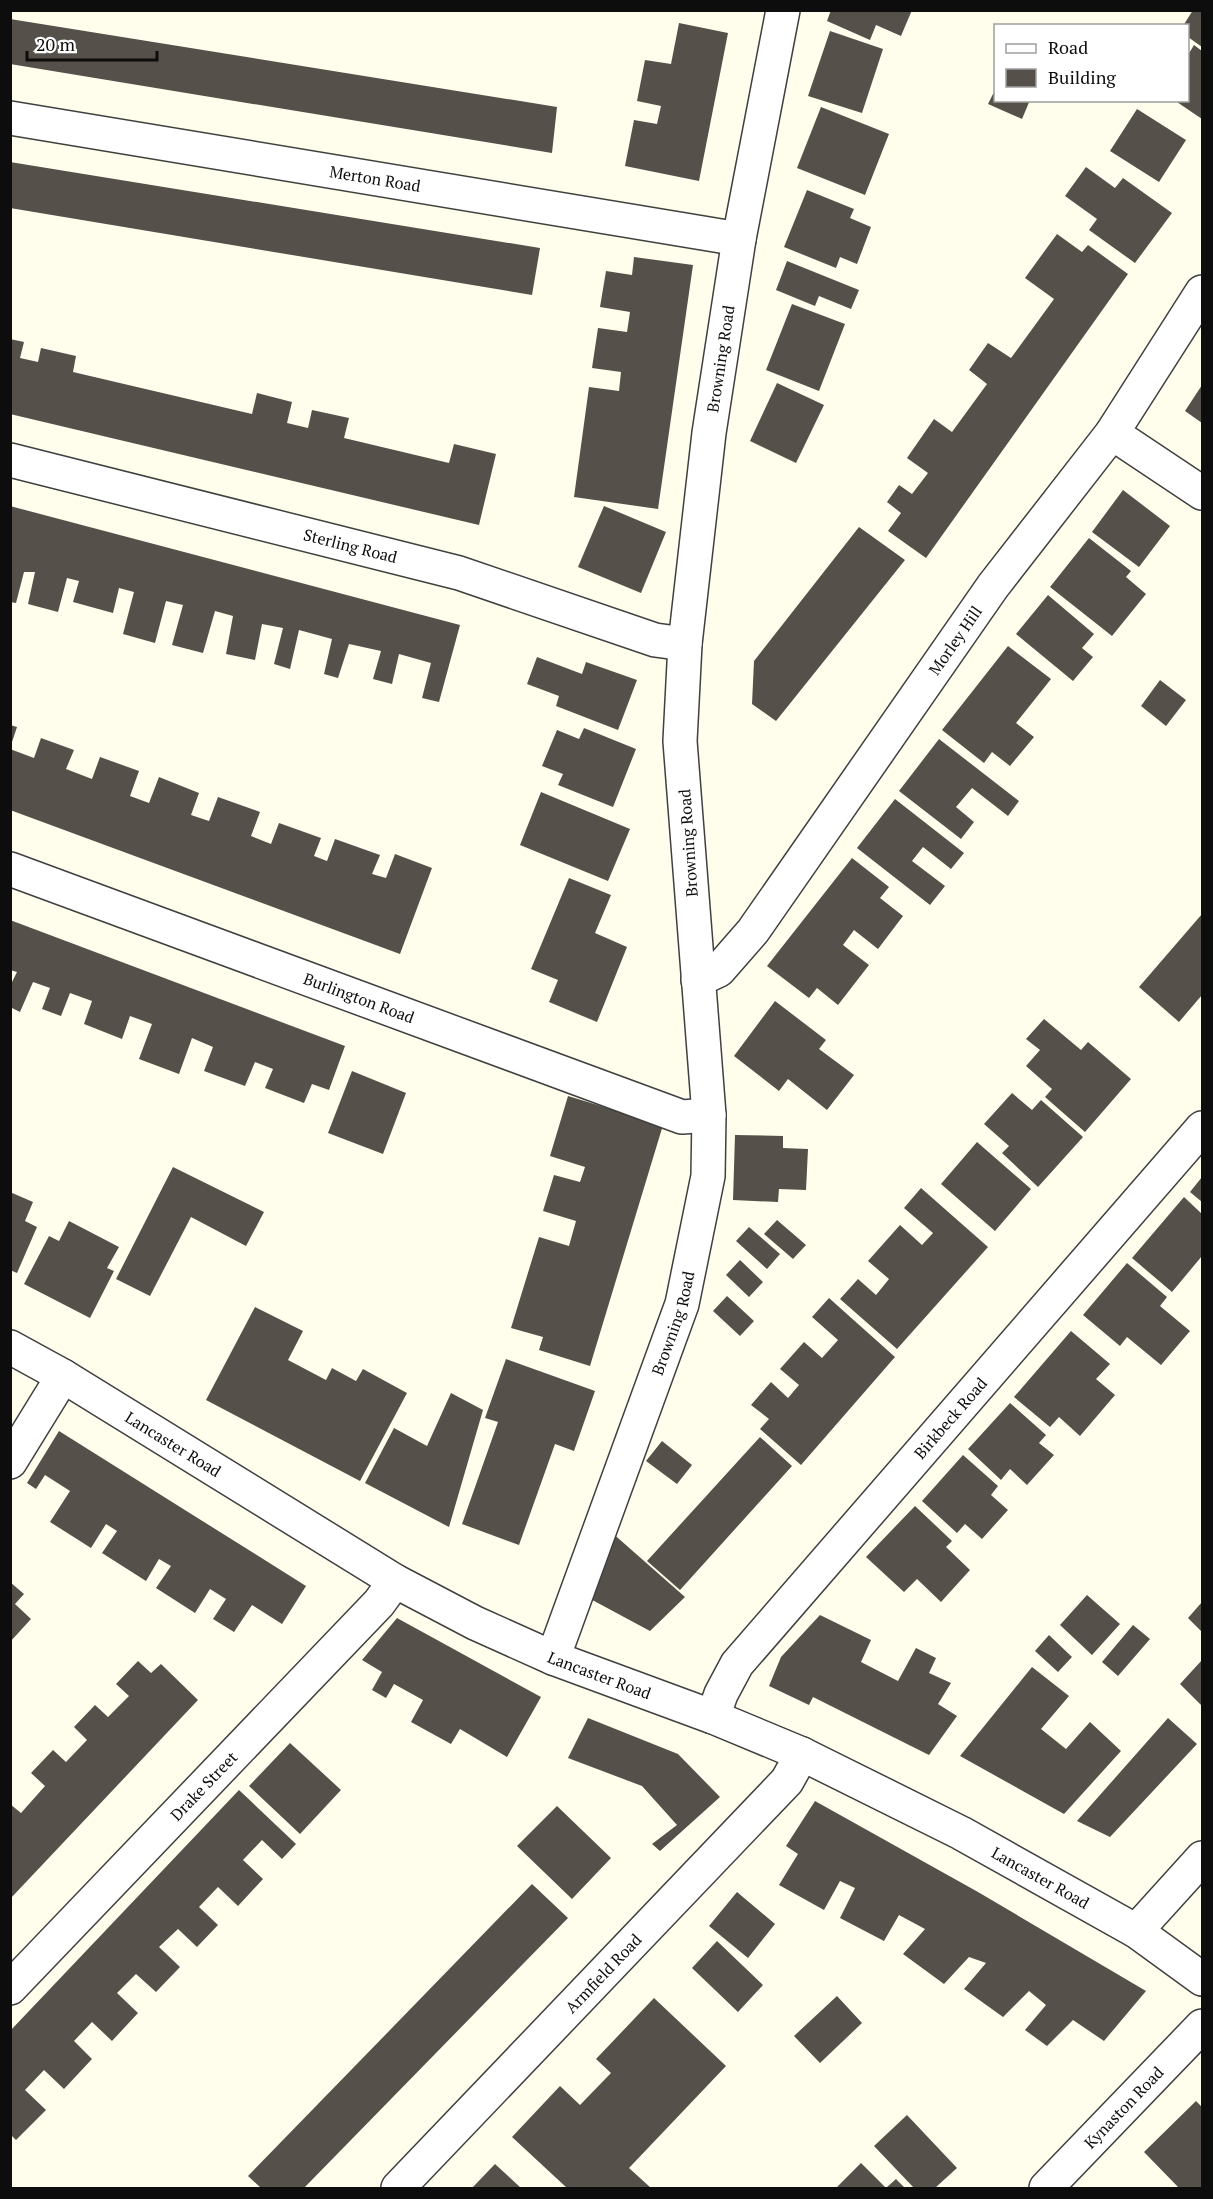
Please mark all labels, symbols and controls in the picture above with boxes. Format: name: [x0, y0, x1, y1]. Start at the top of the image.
scale bar: [27, 24, 158, 62]
legend: [994, 24, 1189, 102]
text: 20 m: [36, 32, 76, 56]
text: Road: [1048, 35, 1088, 59]
text: Building: [1048, 65, 1116, 89]
street label: Merton Road: [328, 160, 422, 197]
street label: Browning Road: [701, 304, 740, 414]
street label: Sterling Road: [301, 523, 400, 568]
street label: Morley Hill: [923, 601, 987, 679]
street label: Browning Road: [673, 788, 703, 898]
street label: Burlington Road: [300, 967, 418, 1028]
street label: Browning Road: [646, 1269, 699, 1378]
street label: Birkbeck Road: [909, 1372, 992, 1463]
street label: Lancaster Road: [121, 1406, 225, 1482]
street label: Lancaster Road: [544, 1646, 654, 1704]
street label: Drake Street: [165, 1746, 242, 1825]
street label: Lancaster Road: [988, 1841, 1093, 1914]
street label: Armfield Road: [560, 1929, 646, 2018]
street label: Kynaston Road: [1079, 2061, 1168, 2153]

